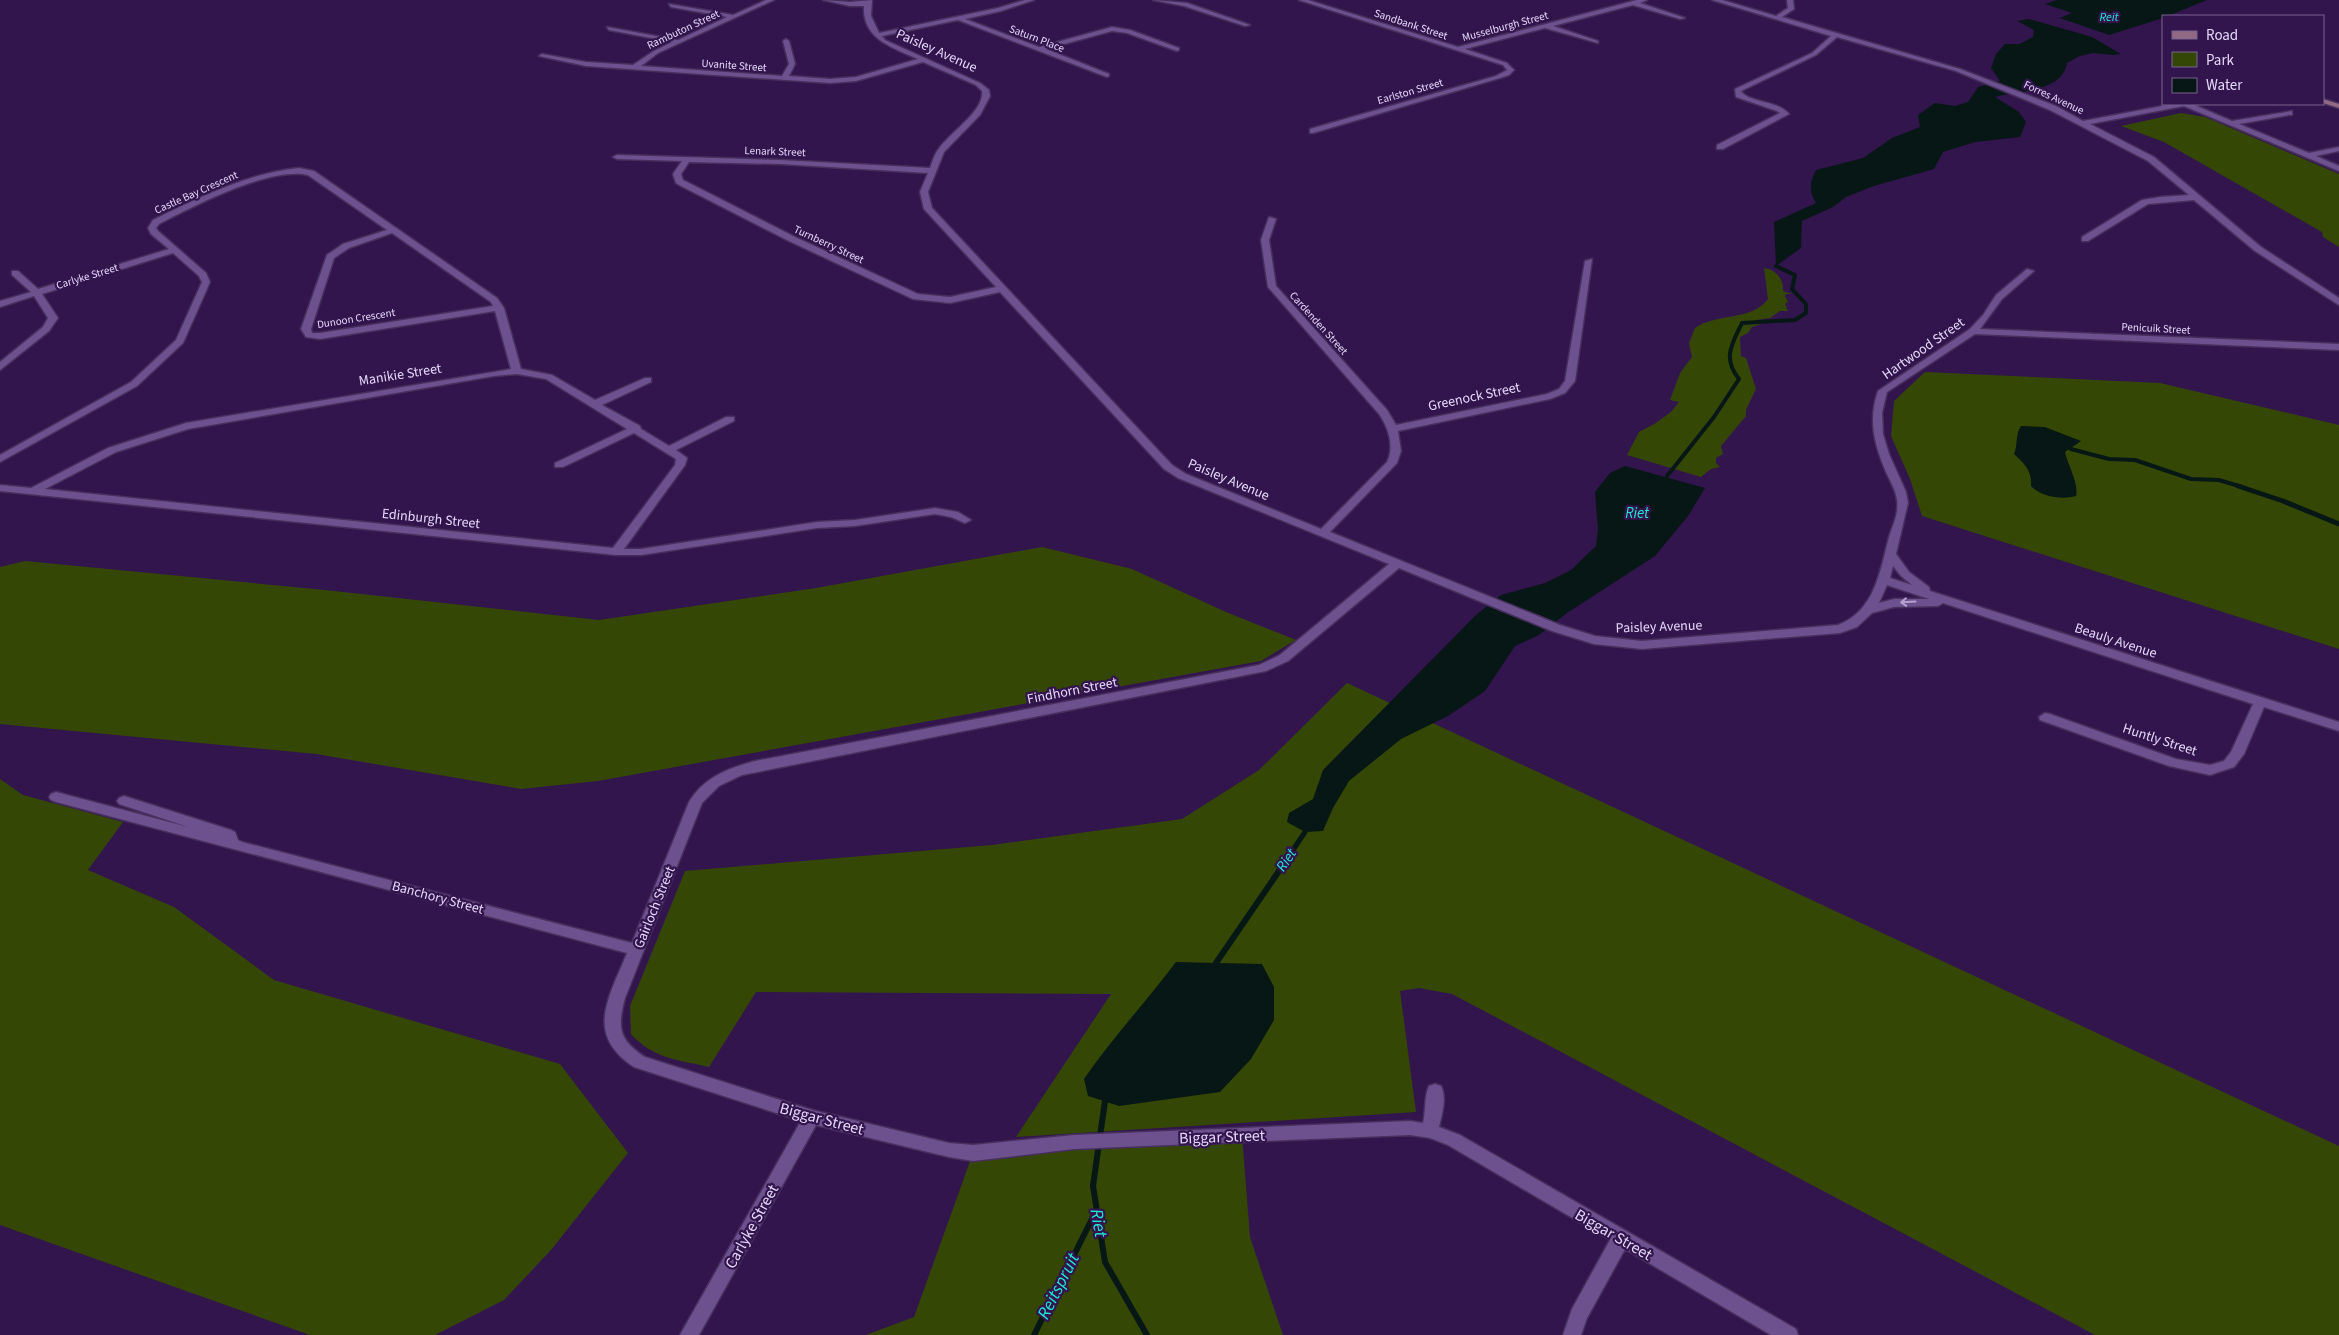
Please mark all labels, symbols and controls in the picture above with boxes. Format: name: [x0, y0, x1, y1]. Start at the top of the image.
street label: Rambuton Street: [645, 6, 722, 53]
street label: Sandbank Street: [1372, 6, 1450, 43]
street label: Musselburgh Street: [1460, 8, 1550, 45]
water label: Reit: [2099, 9, 2120, 26]
legend: [2162, 15, 2324, 105]
street label: Saturn Place: [1007, 21, 1067, 56]
street label: Paisley Avenue: [893, 24, 980, 78]
text: Road: [2206, 25, 2238, 46]
text: Park: [2206, 50, 2235, 71]
street label: Uvanite Street: [701, 56, 767, 75]
street label: Earlston Street: [1376, 75, 1445, 108]
text: Water: [2206, 75, 2243, 96]
street label: Forres Avenue: [2021, 77, 2087, 118]
street label: Lenark Street: [744, 143, 806, 160]
street label: Castle Bay Crescent: [152, 167, 241, 218]
street label: Turnberry Street: [791, 222, 866, 267]
street label: Carlyke Street: [54, 260, 120, 293]
street label: Cardenden Street: [1286, 288, 1351, 358]
street label: Dunoon Crescent: [316, 305, 397, 332]
street label: Hartwood Street: [1878, 313, 1969, 385]
street label: Penicuik Street: [2121, 319, 2191, 338]
street label: Manikie Street: [357, 359, 443, 391]
street label: Greenock Street: [1426, 377, 1522, 416]
street label: Paisley Avenue: [1185, 454, 1273, 506]
water label: Riet: [1625, 503, 1650, 524]
street label: Edinburgh Street: [381, 504, 481, 534]
one-way arrow: [1900, 597, 1916, 607]
street label: Paisley Avenue: [1615, 615, 1703, 639]
street label: Beauly Avenue: [2072, 618, 2160, 664]
street label: Findhorn Street: [1025, 672, 1119, 710]
street label: Huntly Street: [2120, 719, 2200, 761]
water label: Riet: [1271, 844, 1302, 876]
street label: Gairloch Street: [629, 863, 681, 951]
street label: Banchory Street: [390, 876, 486, 920]
street label: Biggar Street: [777, 1097, 867, 1141]
street label: Biggar Street: [1179, 1124, 1266, 1149]
street label: Carlyke Street: [720, 1180, 784, 1273]
street label: Biggar Street: [1571, 1204, 1657, 1266]
water label: Riet: [1084, 1207, 1113, 1240]
water label: Reitspruit: [1031, 1248, 1086, 1324]

